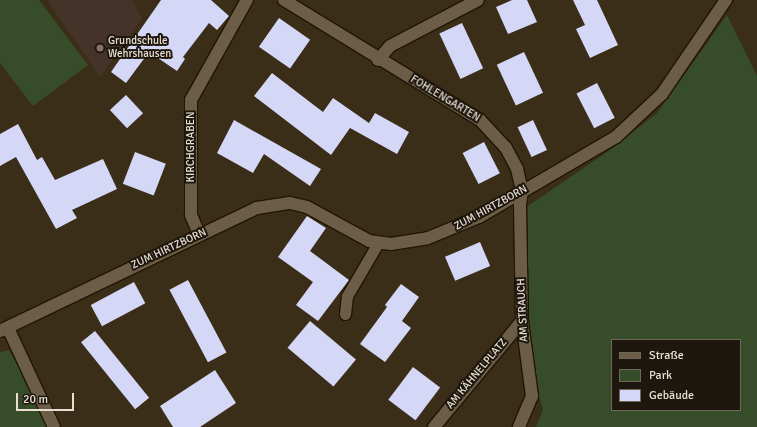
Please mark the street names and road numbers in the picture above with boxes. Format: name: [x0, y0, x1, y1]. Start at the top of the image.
street label: FOHLENGARTEN: [408, 73, 482, 125]
street label: KIRCHGRABEN: [184, 111, 198, 183]
street label: ZUM HIRTZBORN: [452, 182, 530, 234]
street label: ZUM HIRTZBORN: [129, 226, 209, 272]
street label: AM STRAUCH: [515, 278, 531, 342]
street label: AM KÄHNELPLATZ: [444, 336, 510, 412]

